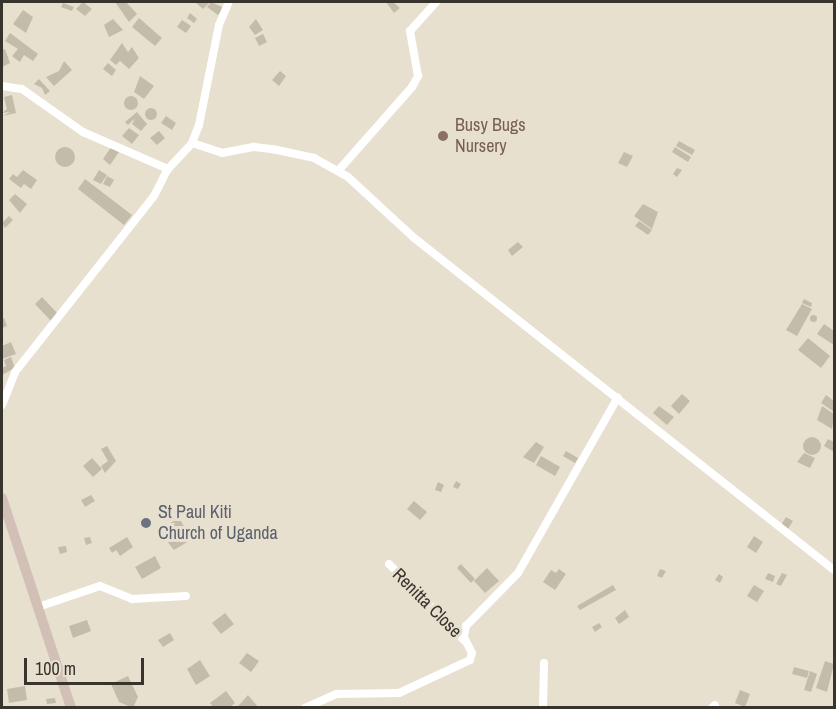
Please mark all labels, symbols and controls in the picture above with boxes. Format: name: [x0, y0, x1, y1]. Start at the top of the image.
place label: Busy Bugs Nursery: [455, 115, 526, 158]
marker: Busy Bugs Nursery: [436, 129, 450, 143]
place label: St Paul Kiti Church of Uganda: [158, 502, 278, 544]
marker: St Paul Kiti Church of Uganda: [139, 516, 153, 530]
street label: Renitta Close: [388, 564, 466, 642]
scale bar: [27, 646, 147, 684]
text: 100 m: [35, 656, 76, 681]

